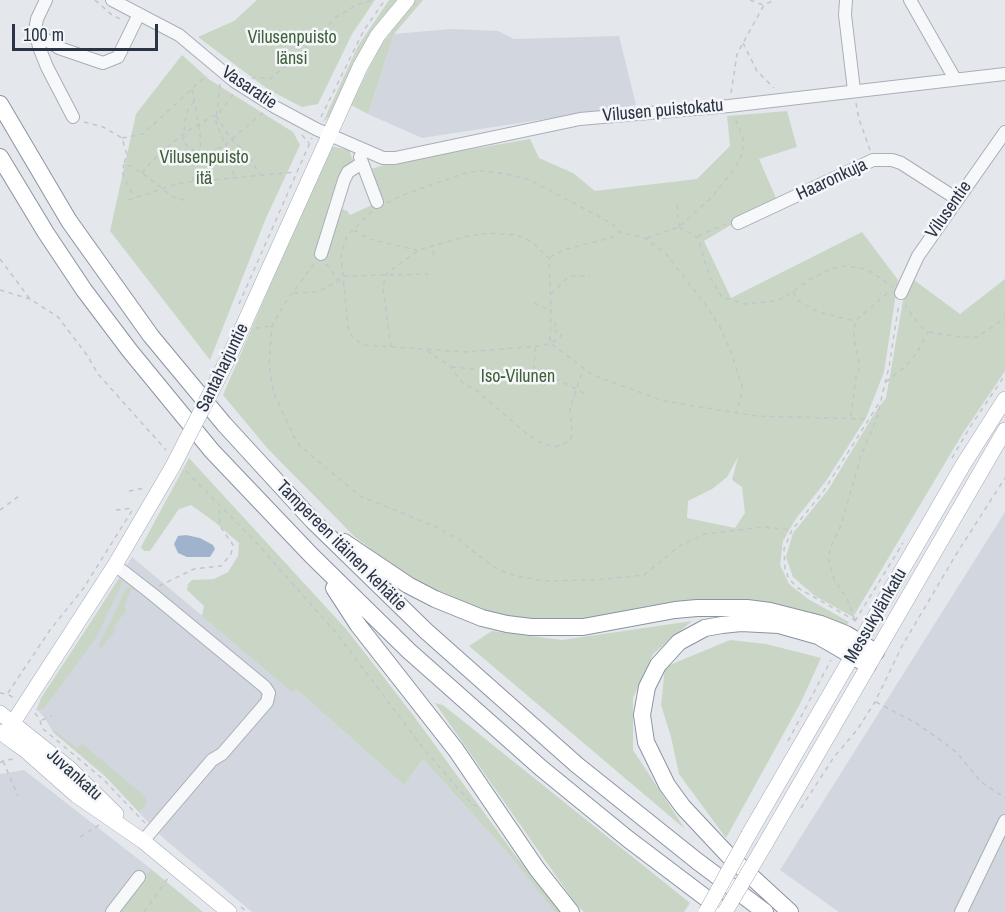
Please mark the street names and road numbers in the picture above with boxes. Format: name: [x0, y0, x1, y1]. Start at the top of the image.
street label: Vasaratie: [217, 62, 281, 114]
street label: Vilusen puistokatu: [602, 95, 724, 127]
street label: Haaronkuja: [793, 154, 871, 206]
street label: Vilusentie: [921, 177, 977, 243]
street label: Santaharjuntie: [192, 320, 254, 416]
street label: Tampereen itäinen kehätie: [271, 476, 411, 616]
street label: Messukylänkatu: [840, 565, 912, 667]
street label: Juvankatu: [42, 744, 106, 806]

